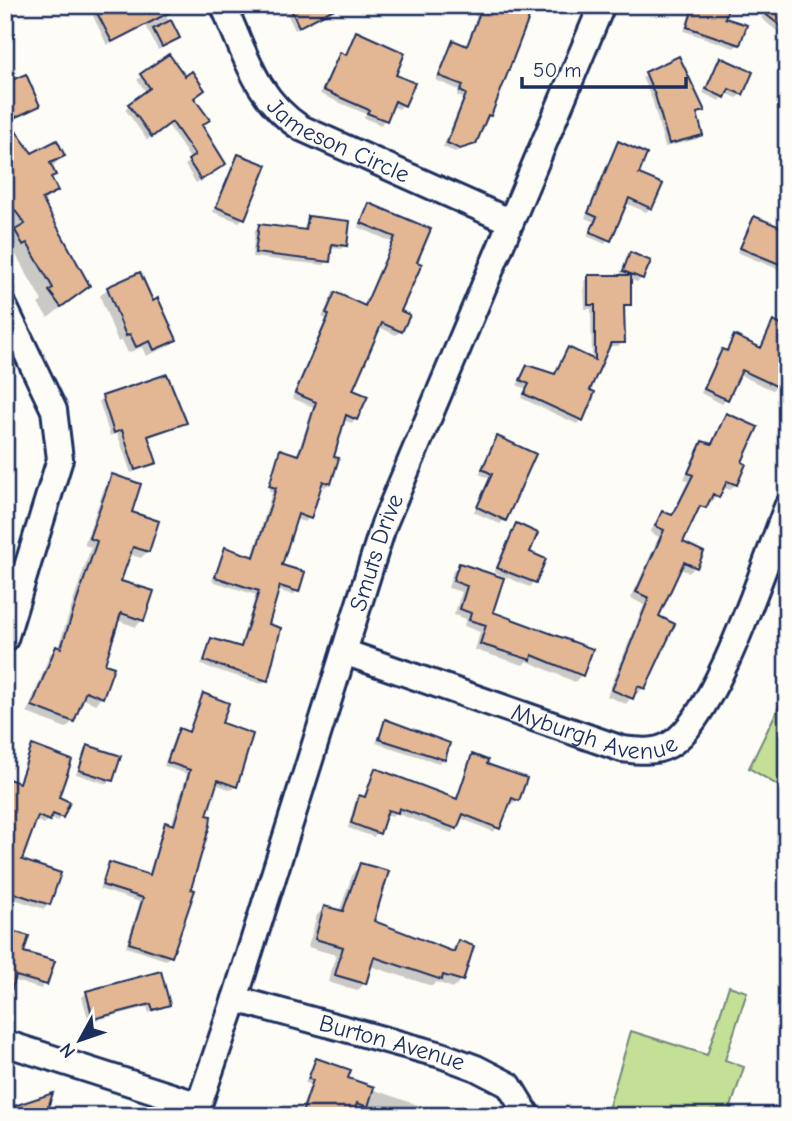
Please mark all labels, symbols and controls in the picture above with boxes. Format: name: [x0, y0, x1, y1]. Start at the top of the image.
scale bar: [522, 46, 687, 90]
text: 50 m: [533, 58, 582, 82]
street label: Jameson Circle: [261, 92, 414, 189]
street label: Smuts Drive: [344, 490, 409, 614]
street label: Myburgh Avenue: [508, 697, 682, 765]
north arrow: [46, 1006, 116, 1076]
street label: Burton Avenue: [316, 1009, 469, 1077]
text: N: [55, 1038, 80, 1062]

